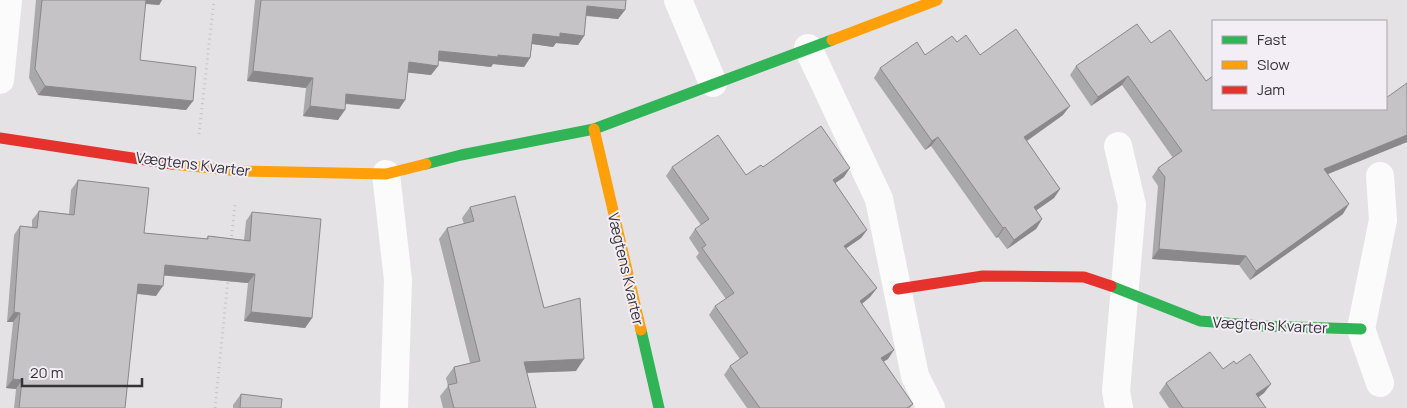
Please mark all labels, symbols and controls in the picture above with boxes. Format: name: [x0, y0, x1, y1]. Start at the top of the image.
legend: [1212, 20, 1387, 110]
text: Fast: [1257, 29, 1286, 50]
text: Slow: [1257, 54, 1290, 75]
text: Jam: [1257, 79, 1285, 100]
street label: Vægtens Kvarter: [135, 147, 252, 182]
street label: Vægtens Kvarter: [603, 211, 649, 328]
street label: Vægtens Kvarter: [1212, 312, 1329, 339]
scale bar: [22, 356, 142, 388]
text: 20 m: [30, 362, 63, 383]

